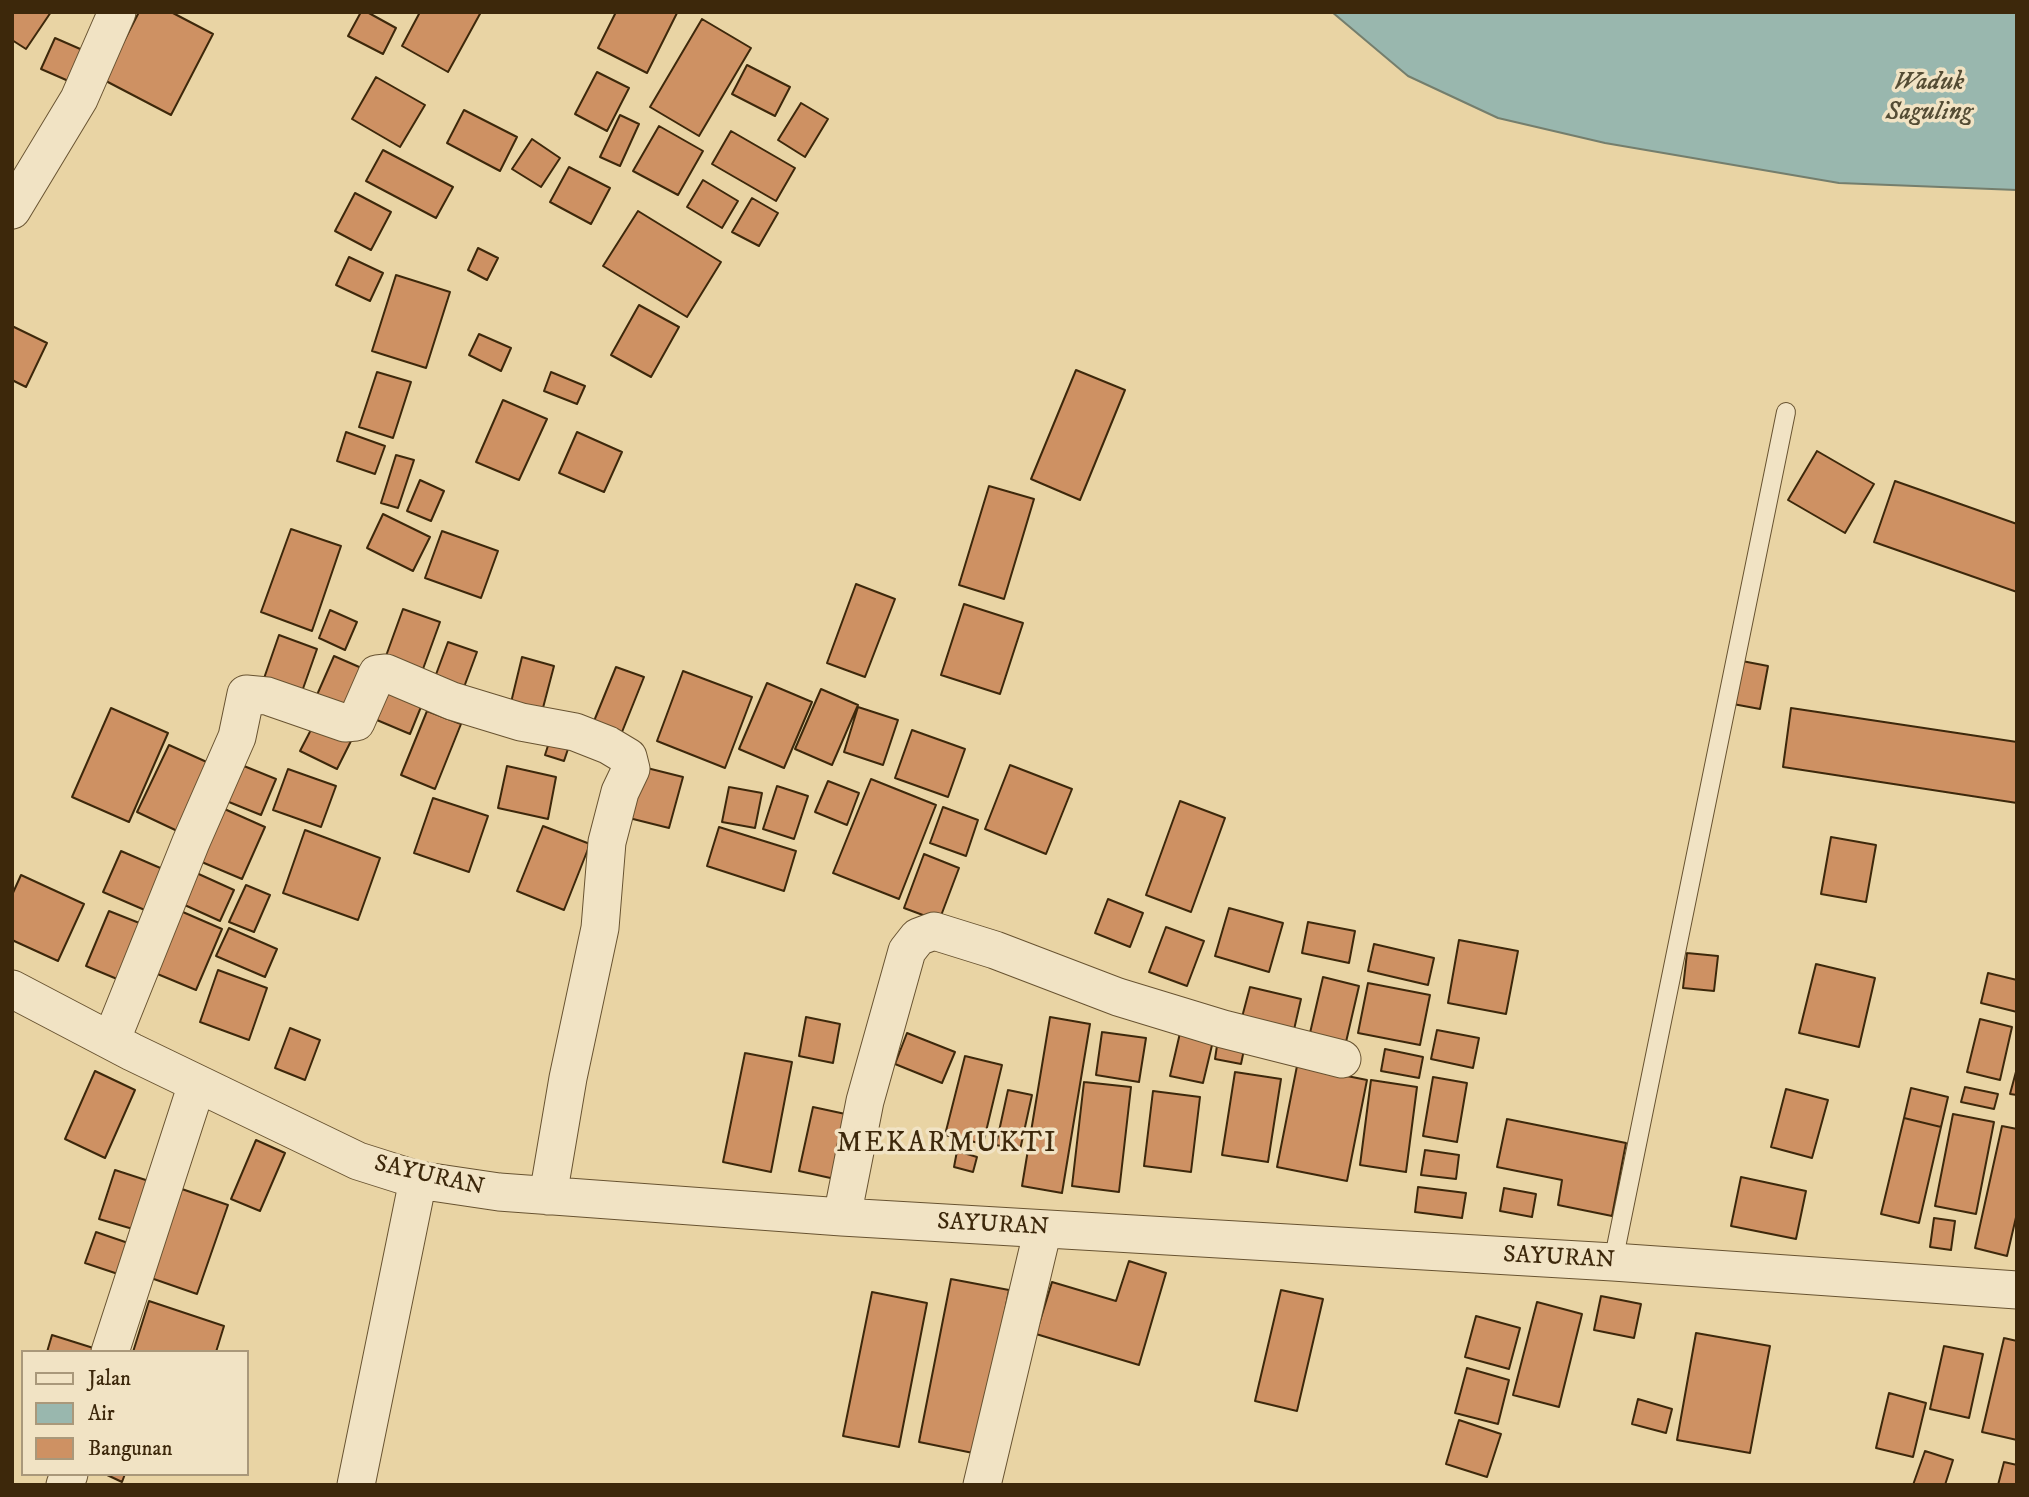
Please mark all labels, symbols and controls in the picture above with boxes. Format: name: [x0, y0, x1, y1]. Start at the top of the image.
water label: Waduk Saguling: [1886, 68, 1972, 130]
district label: MEKARMUKTI: [838, 1128, 1056, 1162]
street label: SAYURAN: [371, 1150, 487, 1204]
street label: SAYURAN: [936, 1209, 1050, 1243]
street label: SAYURAN: [1502, 1242, 1616, 1276]
legend: [21, 1350, 248, 1476]
text: Jalan: [88, 1366, 131, 1392]
text: Air: [88, 1401, 115, 1427]
text: Bangunan: [88, 1436, 172, 1462]

